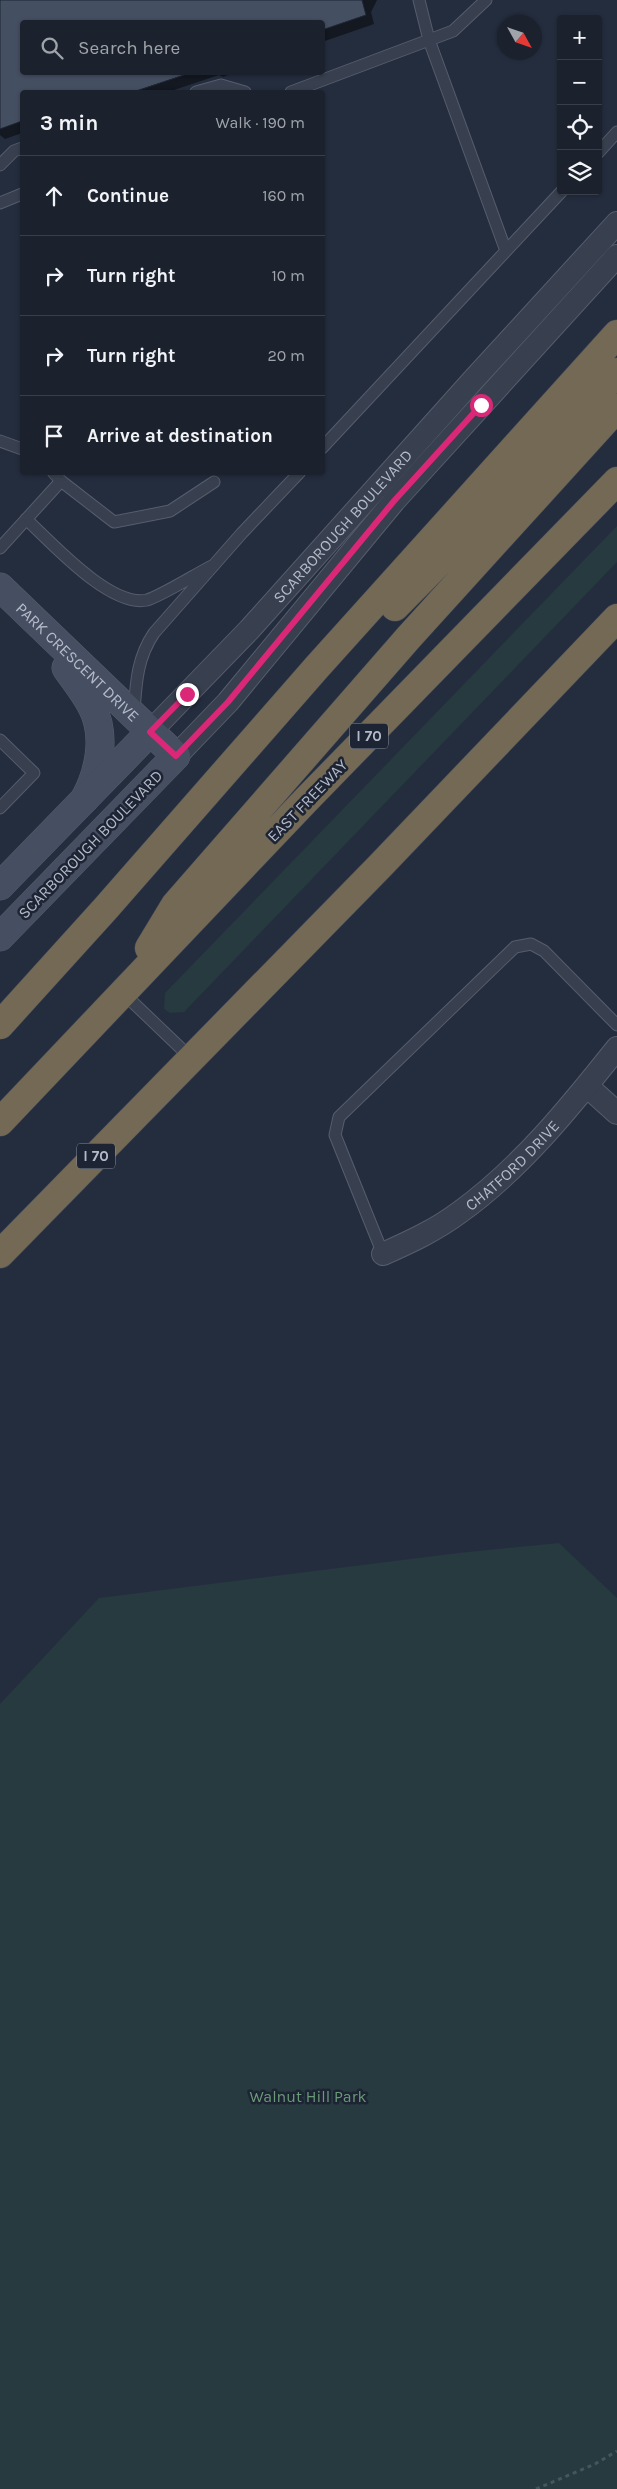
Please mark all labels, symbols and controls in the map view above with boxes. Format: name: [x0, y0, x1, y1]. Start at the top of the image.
north arrow: [497, 15, 542, 60]
map controls: [557, 15, 602, 195]
button: +: [557, 15, 602, 60]
search box: [20, 20, 325, 75]
icon: search: [38, 34, 66, 62]
text: Search here: [78, 37, 180, 59]
button: −: [557, 60, 602, 105]
button: locate: [557, 105, 602, 150]
text: 3 min: [40, 111, 98, 135]
text: Walk · 190 m: [216, 113, 305, 132]
button: layers: [557, 150, 602, 195]
icon: ahead: [40, 182, 68, 210]
text: Continue: [87, 185, 169, 207]
text: 160 m: [262, 186, 305, 205]
icon: right: [40, 262, 68, 290]
text: Turn right: [87, 265, 176, 287]
text: 10 m: [271, 266, 305, 285]
icon: right: [40, 342, 68, 370]
text: Turn right: [87, 345, 176, 367]
text: 20 m: [267, 346, 305, 365]
route start: [470, 394, 493, 417]
icon: arrive: [40, 422, 68, 450]
text: Arrive at destination: [87, 425, 273, 447]
street label: SCARBOROUGH BOULEVARD: [269, 446, 416, 607]
street label: PARK CRESCENT DRIVE: [12, 599, 143, 726]
route end: [176, 683, 199, 706]
road number: I 70: [350, 724, 388, 748]
street label: EAST FREEWAY: [263, 755, 352, 845]
street label: SCARBOROUGH BOULEVARD: [14, 766, 166, 923]
street label: CHATFORD DRIVE: [462, 1116, 563, 1215]
road number: I 70: [77, 1144, 115, 1168]
park label: Walnut Hill Park: [250, 2087, 366, 2106]

